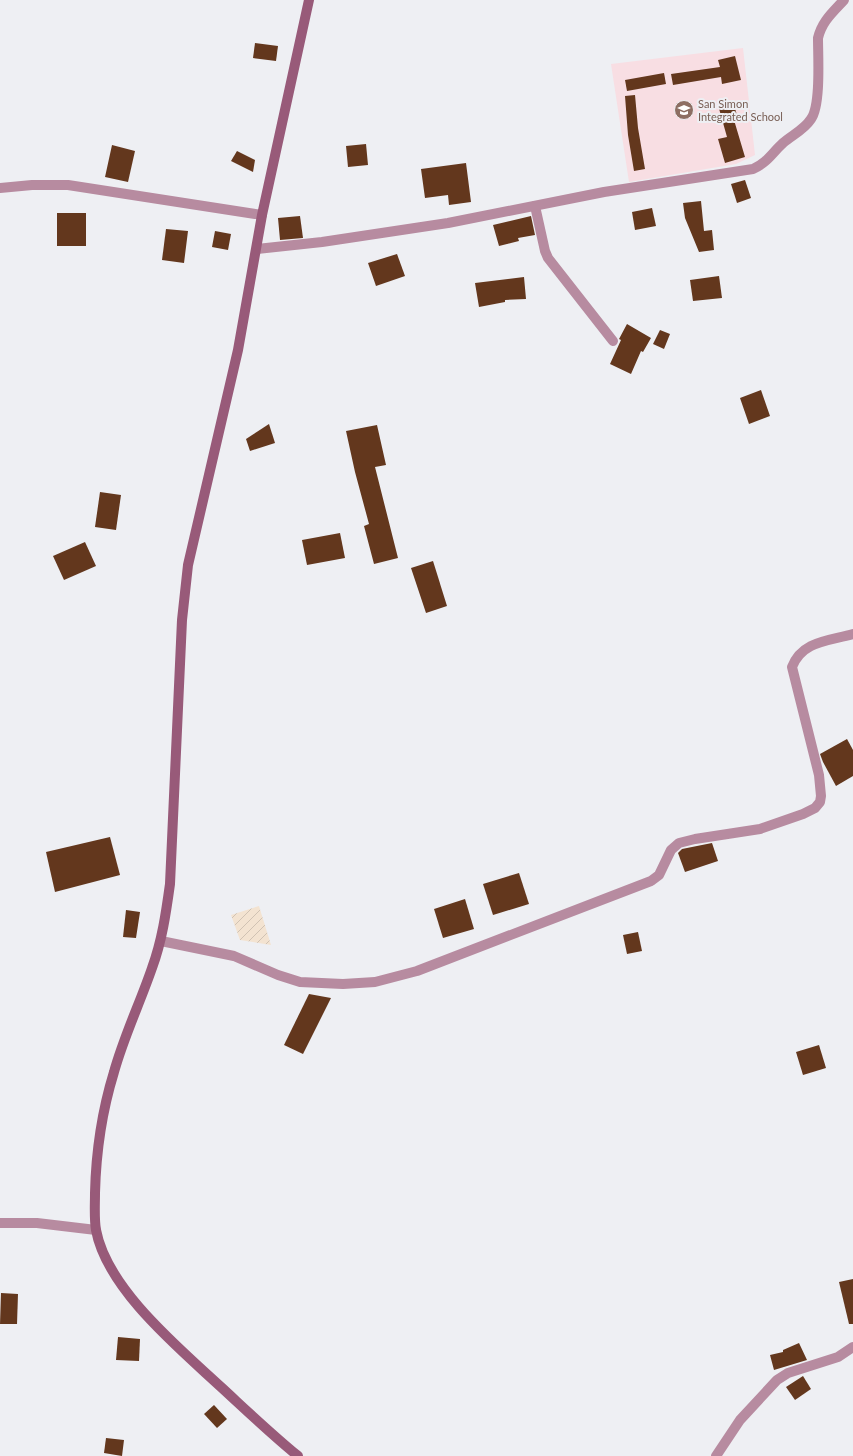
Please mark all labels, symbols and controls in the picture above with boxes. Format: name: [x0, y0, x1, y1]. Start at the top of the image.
place label: San Simon Integrated School: [698, 97, 783, 123]
school or university icon: San Simon Integrated School: [673, 99, 695, 121]

